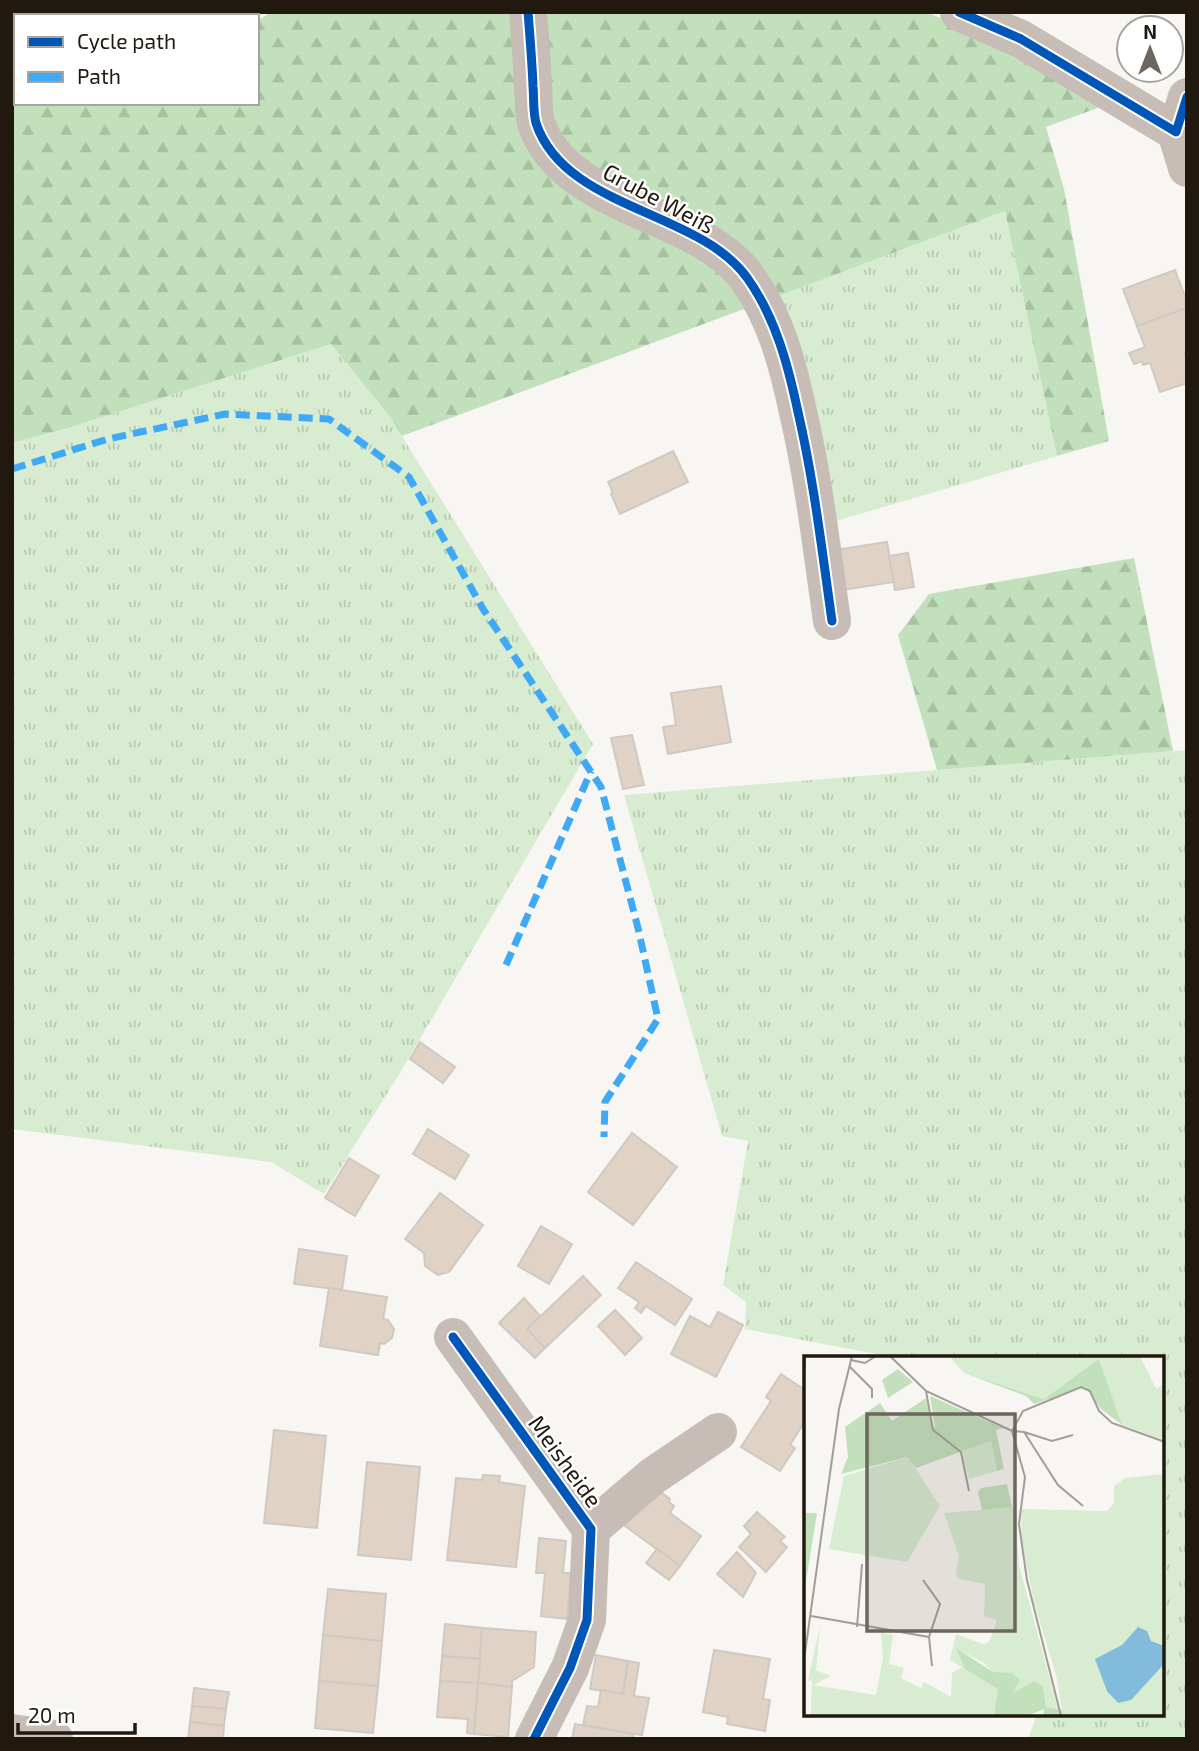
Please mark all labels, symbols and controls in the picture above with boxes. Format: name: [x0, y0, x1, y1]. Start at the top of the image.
legend: [14, 14, 259, 105]
north arrow: [1115, 14, 1185, 84]
text: N: [1143, 20, 1157, 43]
text: Cycle path: [77, 28, 176, 53]
text: Path: [77, 63, 121, 88]
street label: Grube Weiß: [599, 157, 719, 239]
inset map: [804, 1356, 1164, 1716]
street label: Meisheide: [523, 1410, 609, 1512]
scale bar: [18, 1692, 135, 1736]
text: 20 m: [28, 1702, 76, 1727]

